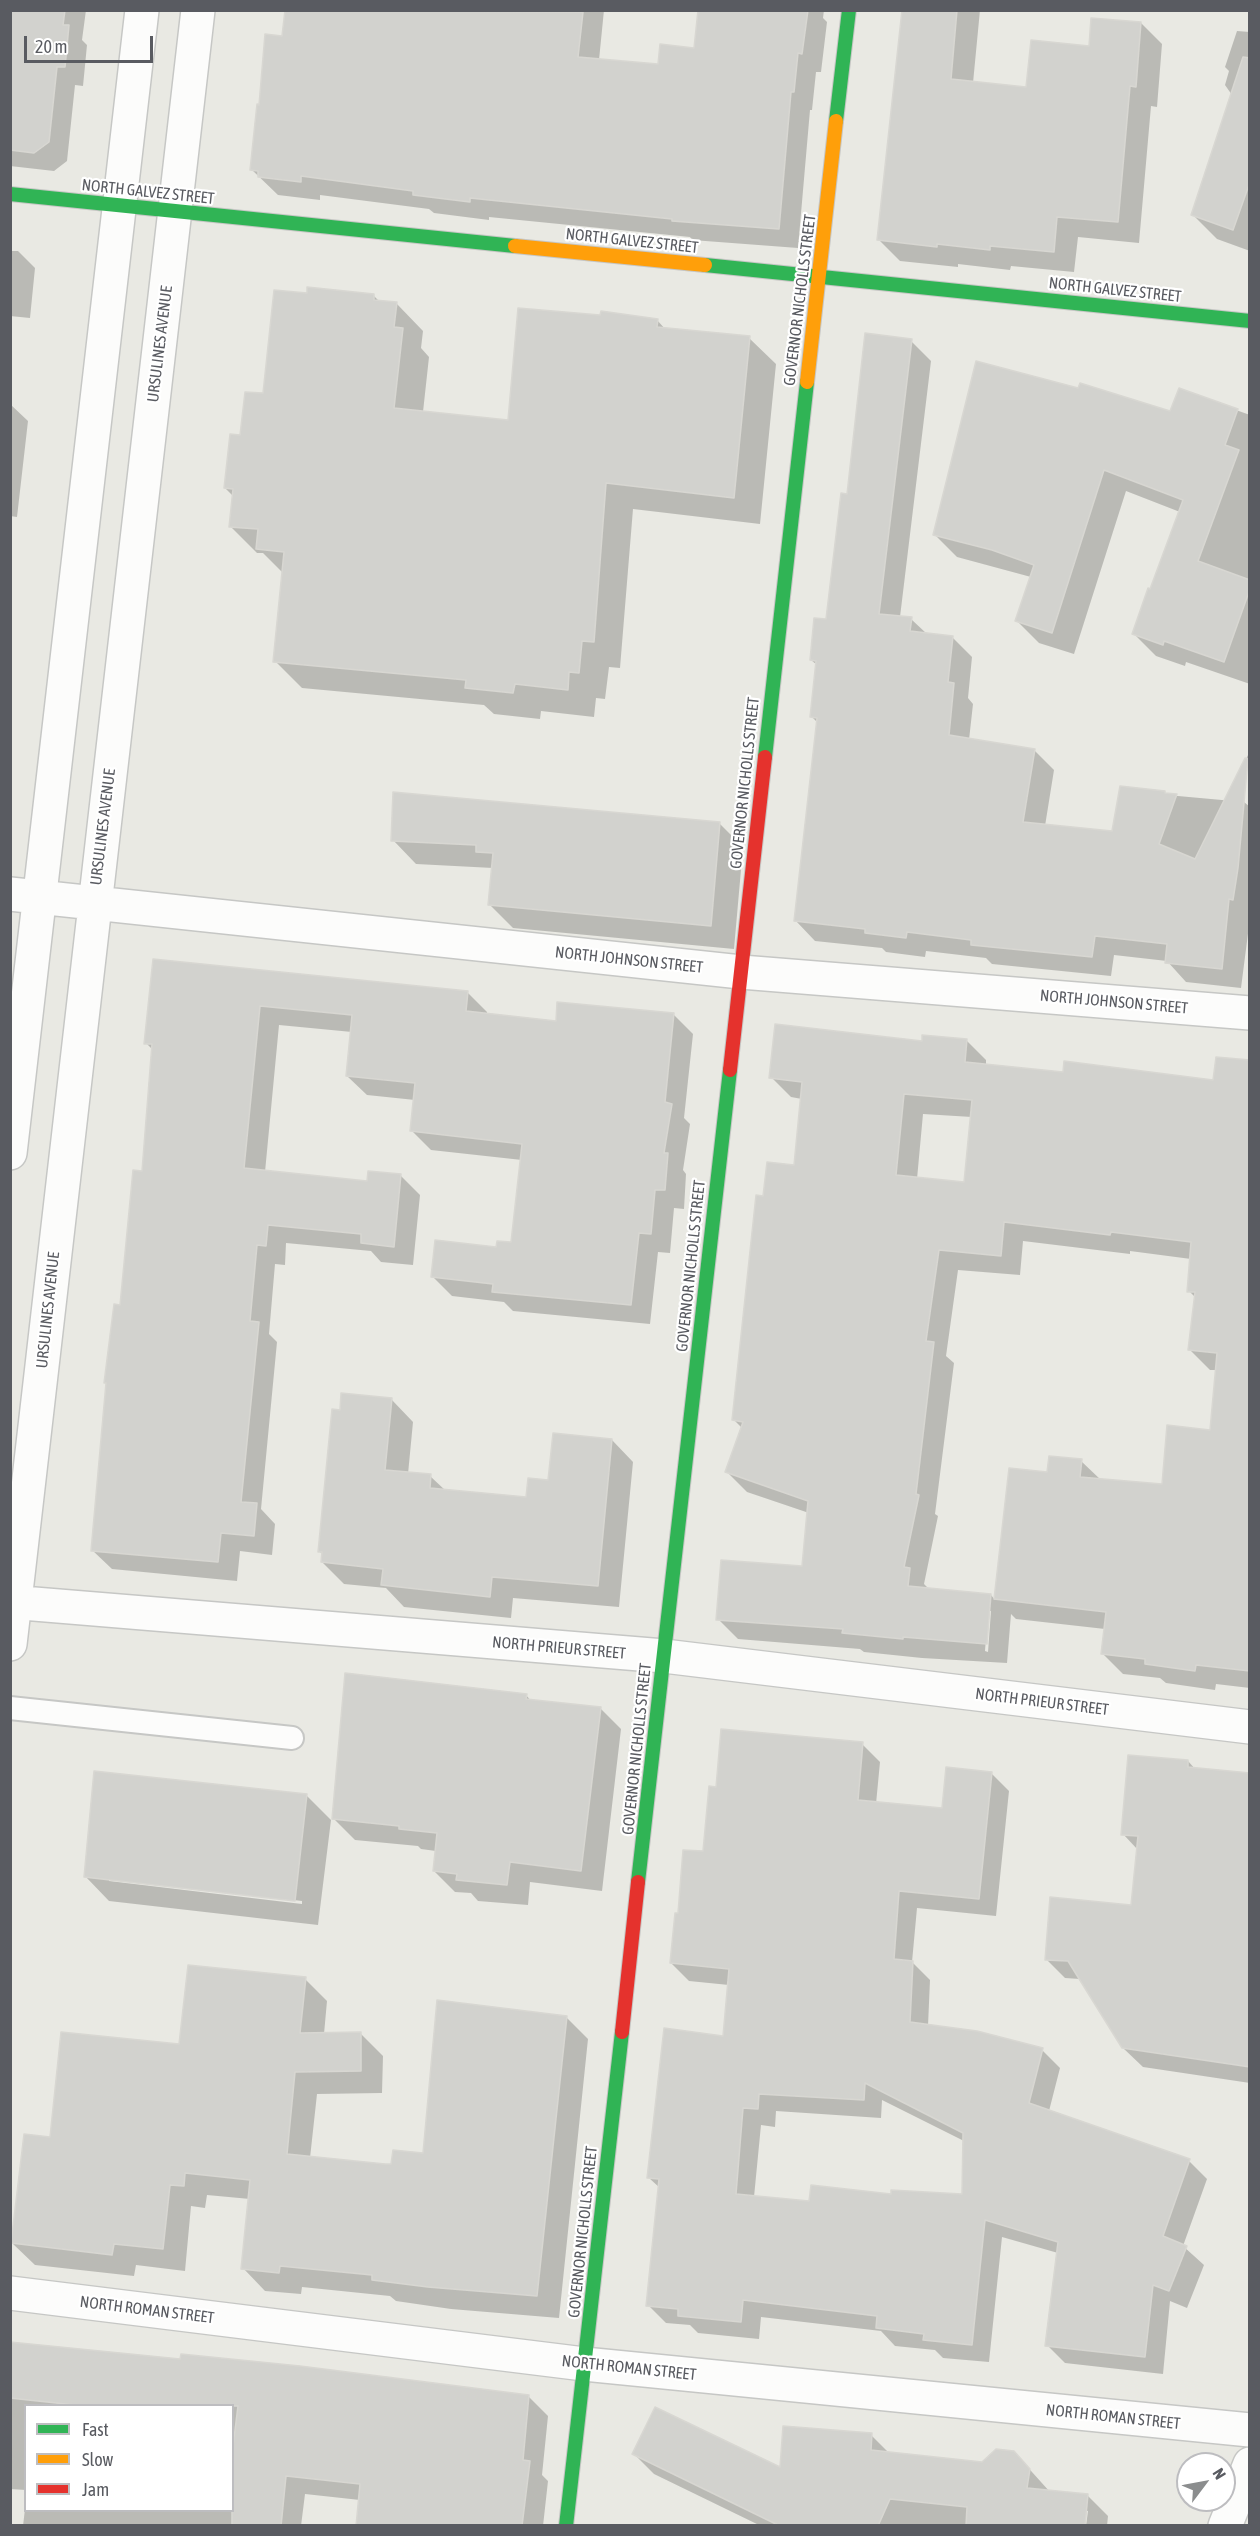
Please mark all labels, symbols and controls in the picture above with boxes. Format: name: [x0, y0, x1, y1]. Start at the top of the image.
scale bar: [27, 24, 156, 62]
text: 20 m: [35, 36, 67, 57]
street label: NORTH GALVEZ STREET: [81, 175, 215, 209]
street label: GOVERNOR NICHOLLS STREET: [780, 213, 820, 387]
street label: NORTH GALVEZ STREET: [565, 224, 699, 258]
street label: NORTH GALVEZ STREET: [1048, 273, 1182, 307]
street label: URSULINES AVENUE: [143, 285, 177, 403]
street label: GOVERNOR NICHOLLS STREET: [726, 696, 764, 870]
street label: URSULINES AVENUE: [86, 768, 120, 886]
street label: NORTH JOHNSON STREET: [554, 943, 704, 977]
street label: NORTH JOHNSON STREET: [1039, 986, 1189, 1018]
street label: GOVERNOR NICHOLLS STREET: [672, 1179, 710, 1353]
street label: URSULINES AVENUE: [32, 1251, 64, 1369]
street label: NORTH PRIEUR STREET: [491, 1633, 627, 1663]
street label: GOVERNOR NICHOLLS STREET: [618, 1662, 656, 1836]
street label: NORTH PRIEUR STREET: [974, 1684, 1110, 1720]
street label: GOVERNOR NICHOLLS STREET: [564, 2145, 602, 2319]
street label: NORTH ROMAN STREET: [79, 2292, 215, 2328]
street label: NORTH ROMAN STREET: [561, 2351, 697, 2385]
street label: NORTH ROMAN STREET: [1045, 2400, 1181, 2434]
legend: [24, 2404, 234, 2512]
text: Fast: [82, 2419, 109, 2440]
text: Slow: [82, 2449, 113, 2470]
north arrow: [1176, 2452, 1236, 2512]
text: N: [1209, 2465, 1230, 2482]
text: Jam: [82, 2479, 109, 2500]

